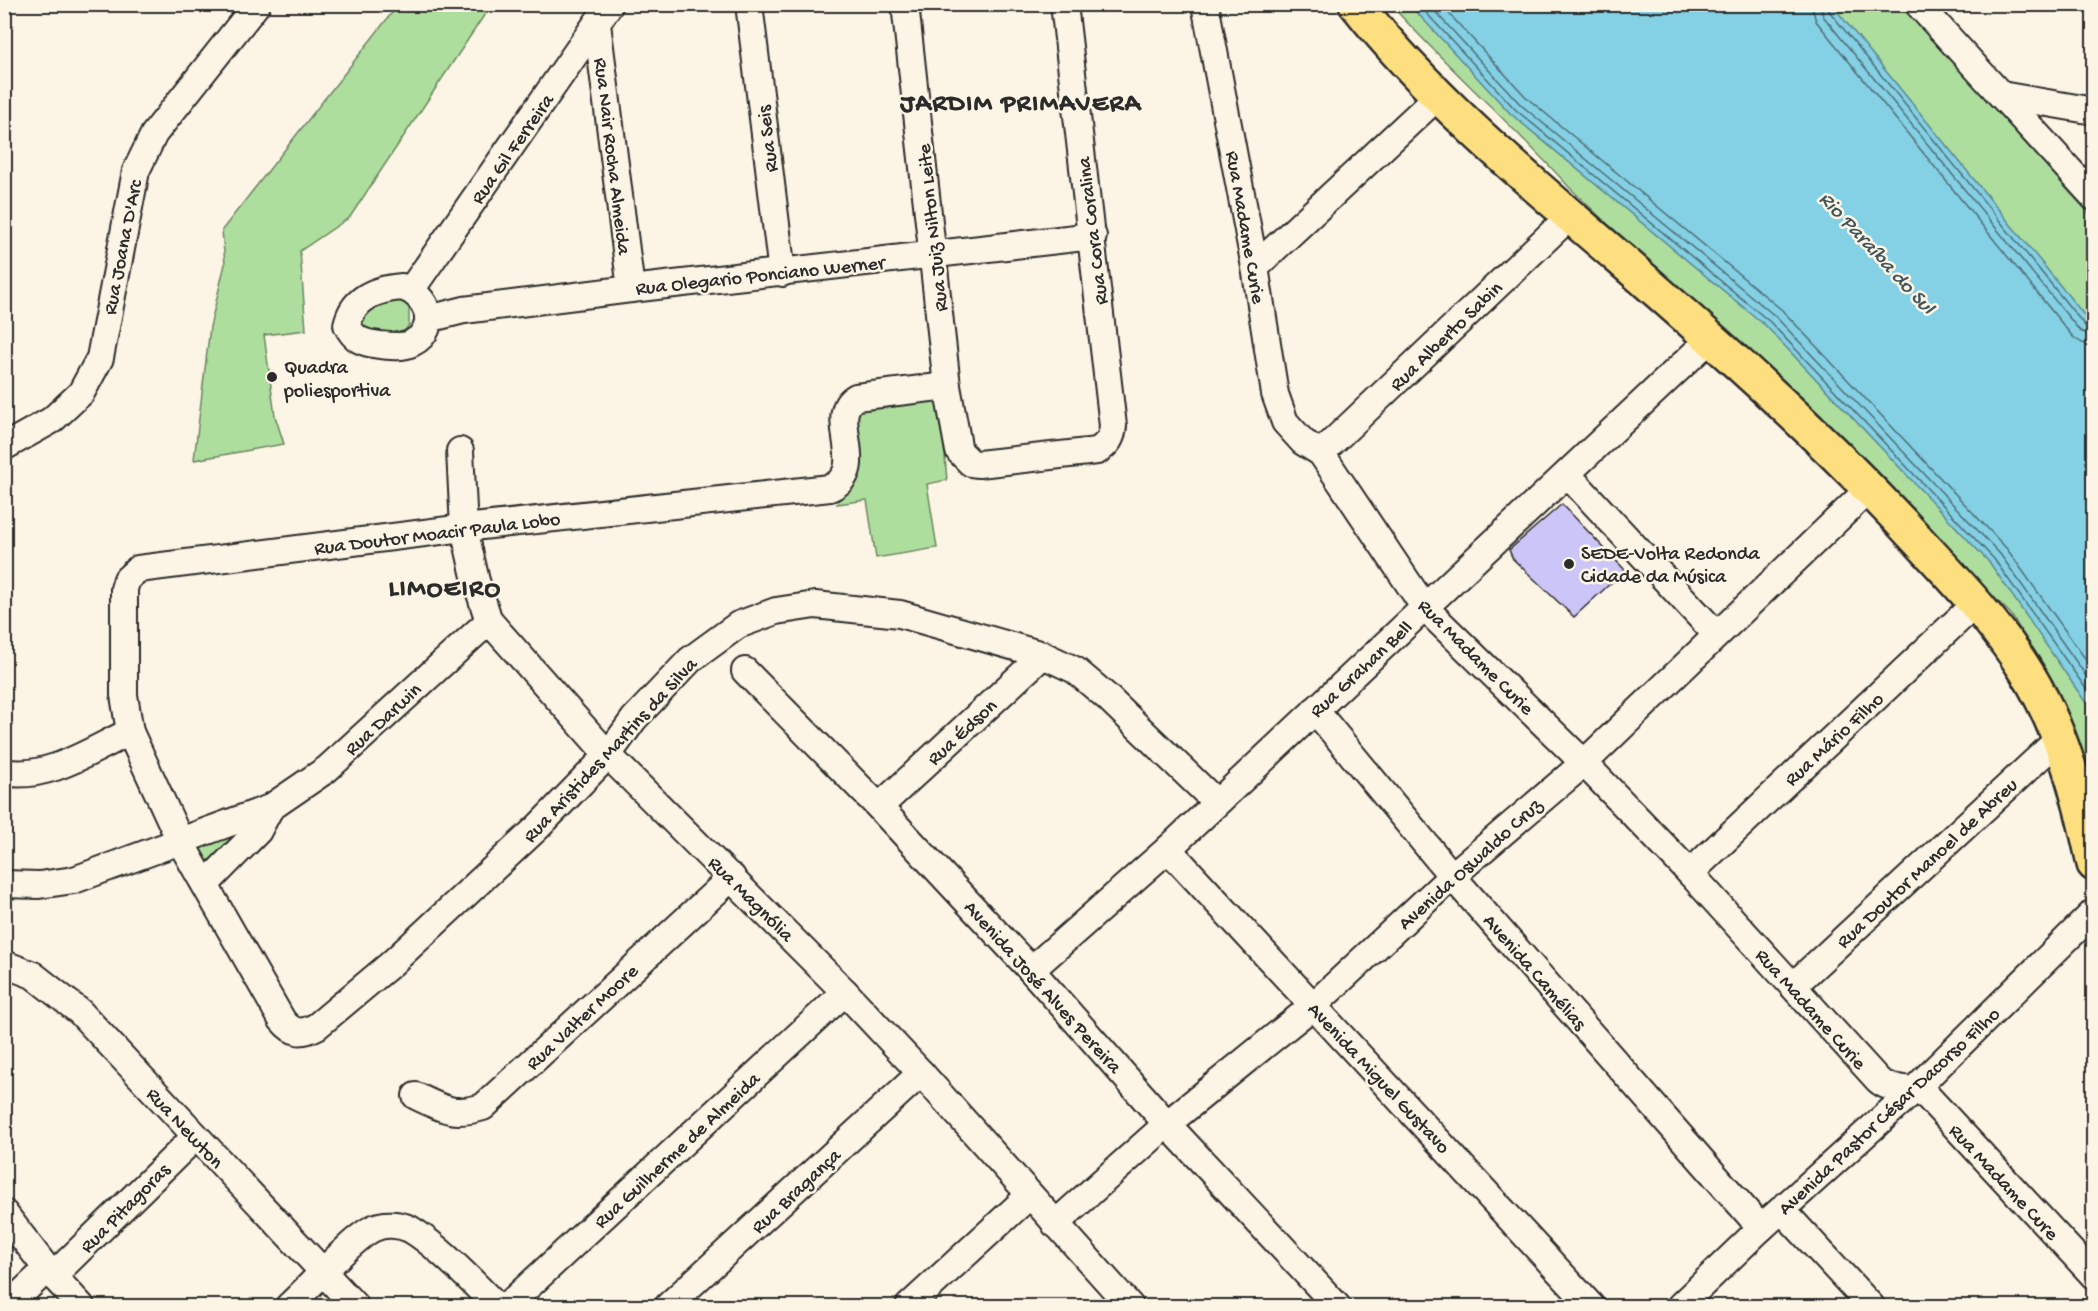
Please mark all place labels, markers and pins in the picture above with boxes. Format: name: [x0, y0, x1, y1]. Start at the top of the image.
place label: Quadra poliesportiva: [283, 358, 391, 404]
marker: Quadra poliesportiva: [265, 370, 279, 384]
place label: SEDE-Volta Redonda Cidade da Música: [1581, 544, 1761, 590]
marker: SEDE-Volta Redonda Cidade da Música: [1562, 557, 1576, 571]

